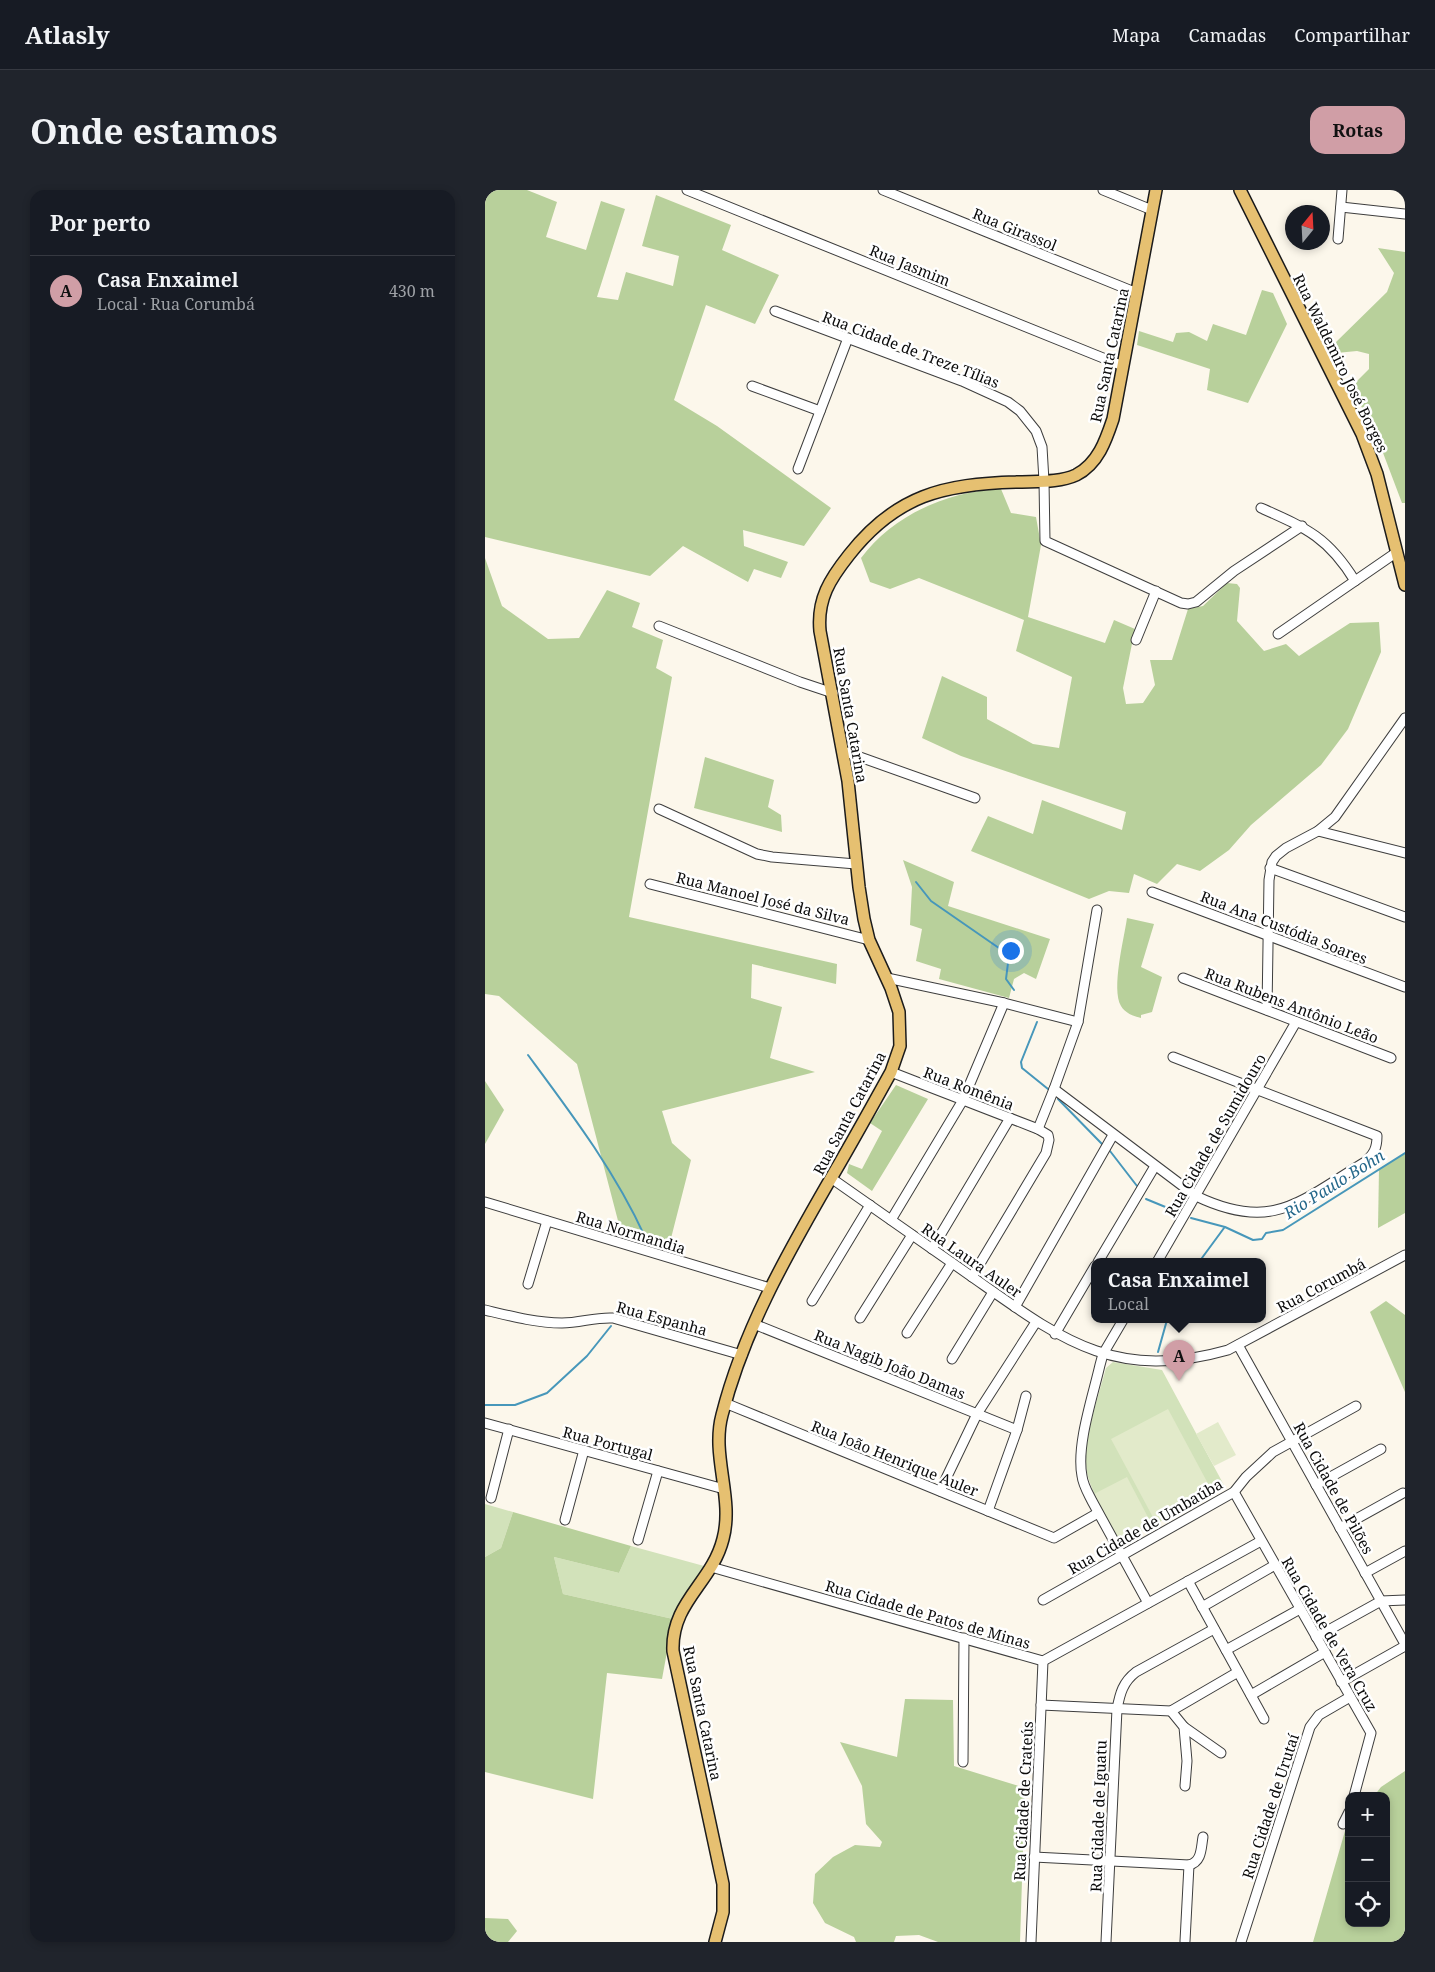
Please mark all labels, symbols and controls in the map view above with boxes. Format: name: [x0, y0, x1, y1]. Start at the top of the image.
text: Atlasly: [25, 18, 110, 51]
text: Mapa: [1112, 23, 1161, 47]
text: Camadas: [1189, 23, 1266, 47]
text: Compartilhar: [1294, 23, 1410, 47]
button: Rotas: [1310, 106, 1405, 154]
text: Onde estamos: [30, 107, 278, 154]
street label: Rua Girassol: [970, 203, 1060, 255]
north arrow: [1285, 205, 1330, 250]
text: Por perto: [50, 209, 151, 237]
street label: Rua Jasmim: [867, 240, 953, 290]
text: Casa Enxaimel: [97, 267, 238, 293]
street label: Rua Waldemiro José Borges: [1289, 270, 1393, 456]
text: A: [60, 280, 72, 302]
text: 430 m: [389, 280, 435, 302]
street label: Rua Santa Catarina: [1085, 286, 1133, 424]
text: Local · Rua Corumbá: [97, 293, 255, 315]
street label: Rua Cidade de Treze Tílias: [820, 306, 1003, 392]
street label: Rua Santa Catarina: [829, 646, 873, 784]
street label: Rua Manoel José da Silva: [674, 867, 852, 929]
street label: Rua Ana Custódia Soares: [1198, 886, 1371, 968]
your location: [998, 938, 1024, 964]
street label: Rua Rubens Antônio Leão: [1202, 963, 1382, 1047]
street label: Rua Santa Catarina: [808, 1048, 890, 1178]
street label: Rua Cidade de Sumidouro: [1160, 1050, 1270, 1220]
street label: Rua Romênia: [921, 1062, 1017, 1114]
water label: Rio Paulo Bohn: [1279, 1144, 1389, 1224]
street label: Rua Normandia: [574, 1206, 688, 1258]
street label: Rua Laura Auler: [918, 1218, 1026, 1302]
street label: Rua Corumbá: [1273, 1253, 1369, 1317]
popup: [1091, 1258, 1266, 1323]
text: Casa Enxaimel: [1108, 1267, 1249, 1293]
text: Local: [1108, 1293, 1149, 1315]
street label: Rua Espanha: [614, 1296, 710, 1340]
street label: Rua Nagib João Damas: [811, 1325, 969, 1404]
pin: A: [1163, 1340, 1195, 1381]
street label: Rua João Henrique Auler: [809, 1415, 981, 1501]
street label: Rua Cidade de Pilões: [1289, 1419, 1379, 1558]
street label: Rua Portugal: [561, 1421, 656, 1465]
street label: Rua Cidade de Umbaúba: [1064, 1473, 1226, 1579]
street label: Rua Cidade de Vera Cruz: [1277, 1553, 1383, 1715]
street label: Rua Cidade de Patos de Minas: [823, 1575, 1033, 1653]
street label: Rua Santa Catarina: [679, 1644, 727, 1782]
street label: Rua Cidade de Crateús: [1009, 1721, 1037, 1881]
street label: Rua Cidade de Urutaí: [1237, 1731, 1303, 1881]
street label: Rua Cidade de Iguatu: [1085, 1739, 1111, 1892]
map controls: [1345, 1792, 1390, 1927]
button: +: [1345, 1792, 1390, 1837]
button: −: [1345, 1837, 1390, 1882]
button: locate: [1345, 1882, 1390, 1927]

